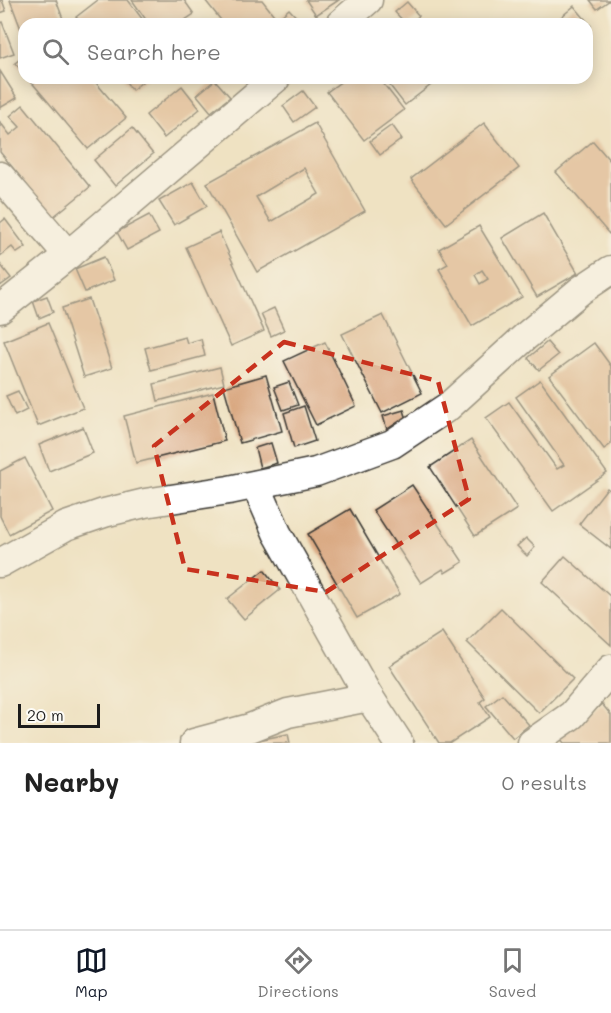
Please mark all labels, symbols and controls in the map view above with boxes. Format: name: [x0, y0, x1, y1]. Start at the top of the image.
search box: [18, 18, 593, 84]
icon: search: [39, 35, 72, 68]
text: Search here: [87, 37, 221, 66]
scale bar: [18, 701, 100, 728]
text: 20 m: [27, 704, 64, 725]
text: Nearby: [24, 765, 119, 799]
text: 0 results: [502, 769, 587, 795]
tab: Map: [75, 944, 108, 1001]
tab: Directions: [258, 944, 339, 1001]
tab: Saved: [489, 944, 536, 1001]

